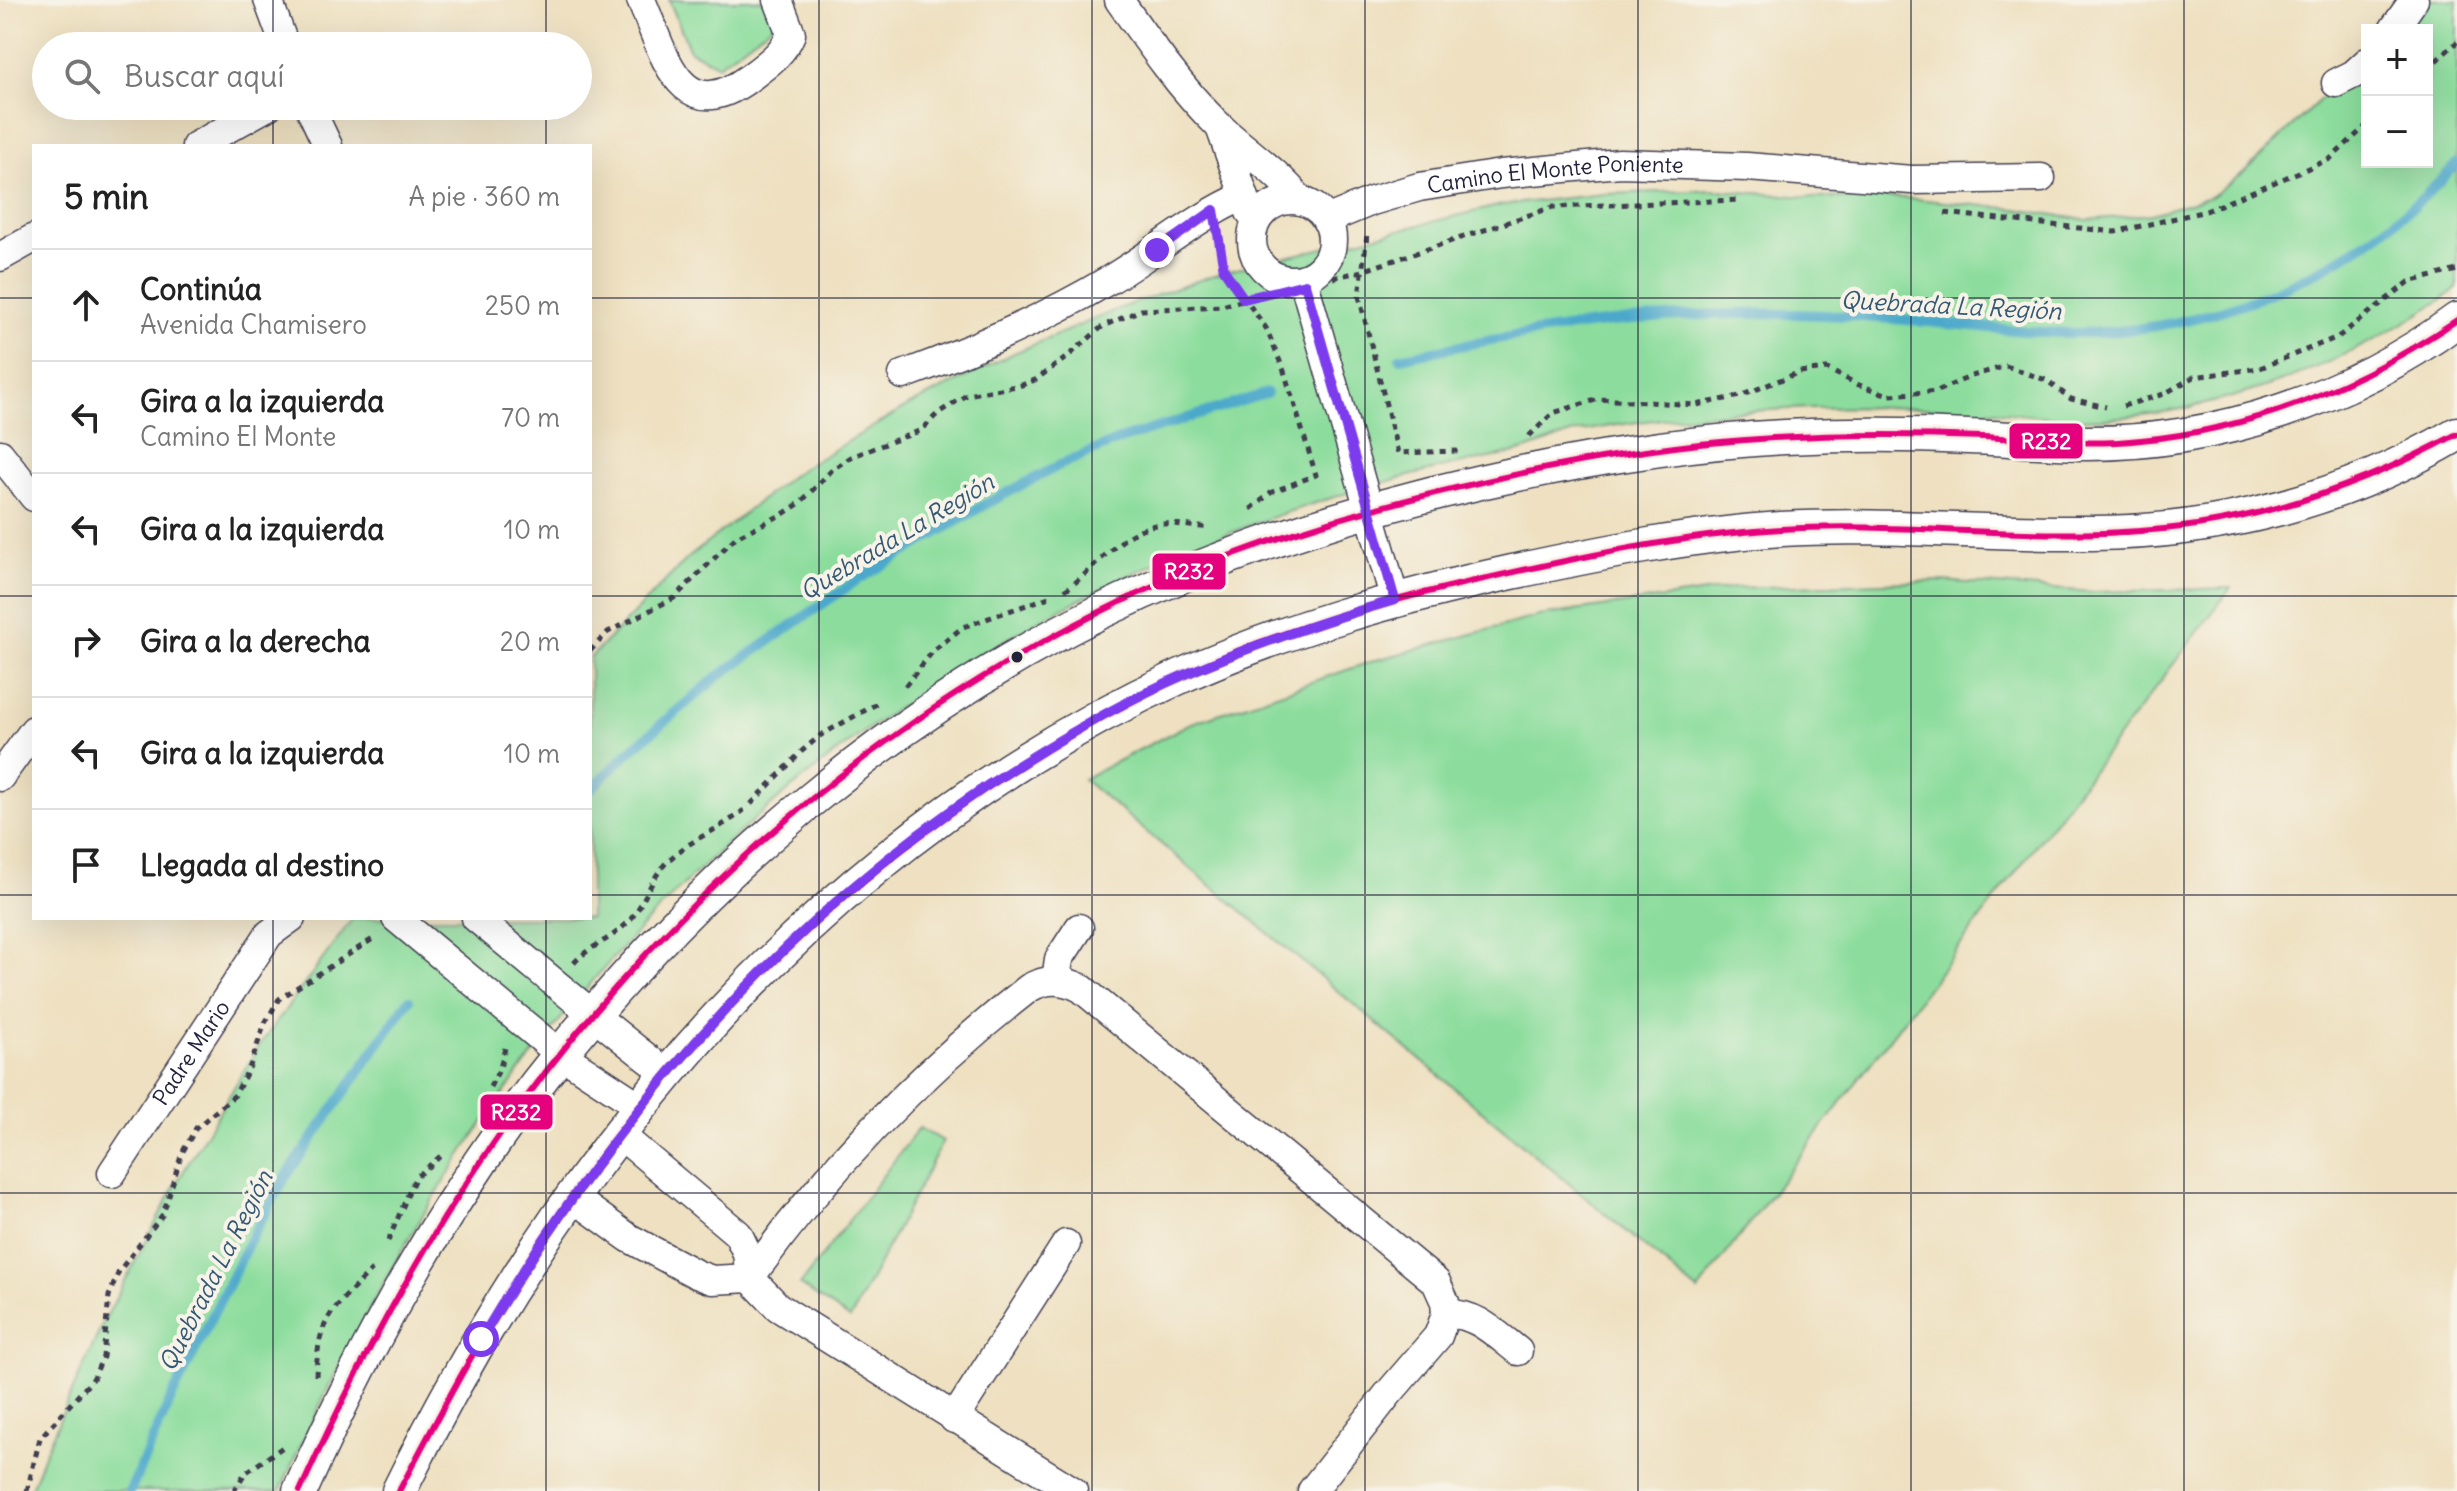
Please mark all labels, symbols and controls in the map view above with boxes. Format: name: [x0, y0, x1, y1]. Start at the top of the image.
map controls: [2361, 24, 2433, 168]
button: +: [2361, 24, 2433, 96]
search box: [32, 32, 592, 120]
icon: search: [60, 54, 104, 98]
text: Buscar aquí: [124, 57, 284, 95]
button: −: [2361, 96, 2433, 168]
street label: Camino El Monte Poniente: [1425, 149, 1684, 200]
text: 5 min: [64, 175, 149, 218]
text: A pie · 360 m: [408, 180, 560, 213]
route end: [1139, 232, 1175, 268]
text: Continúa: [140, 270, 262, 308]
icon: ahead: [64, 283, 108, 327]
water label: Quebrada La Región: [1840, 284, 2063, 326]
text: 250 m: [485, 289, 560, 322]
text: Avenida Chamisero: [140, 308, 367, 341]
text: Gira a la izquierda: [140, 382, 384, 420]
icon: left: [64, 395, 108, 439]
text: 70 m: [501, 401, 560, 434]
text: Camino El Monte: [140, 420, 336, 453]
line badge: R232: [2008, 422, 2084, 460]
text: R232: [2021, 427, 2071, 455]
water label: Quebrada La Región: [794, 466, 1000, 606]
icon: left: [64, 507, 108, 551]
text: Gira a la izquierda: [140, 510, 384, 548]
text: 10 m: [504, 513, 560, 546]
line badge: R232: [1151, 552, 1227, 591]
text: R232: [1164, 557, 1214, 585]
icon: right: [64, 619, 108, 663]
text: Gira a la derecha: [140, 622, 371, 660]
text: 20 m: [500, 625, 560, 658]
unlabelled marker: [1009, 649, 1025, 665]
icon: left: [64, 731, 108, 775]
text: Gira a la izquierda: [140, 734, 384, 772]
text: 10 m: [504, 737, 560, 770]
icon: arrive: [64, 843, 108, 887]
text: Llegada al destino: [140, 846, 384, 884]
street label: Padre Mario: [146, 995, 236, 1111]
line badge: R232: [479, 1093, 554, 1131]
text: R232: [491, 1098, 541, 1126]
water label: Quebrada La Región: [152, 1164, 279, 1376]
route start: [463, 1321, 499, 1357]

